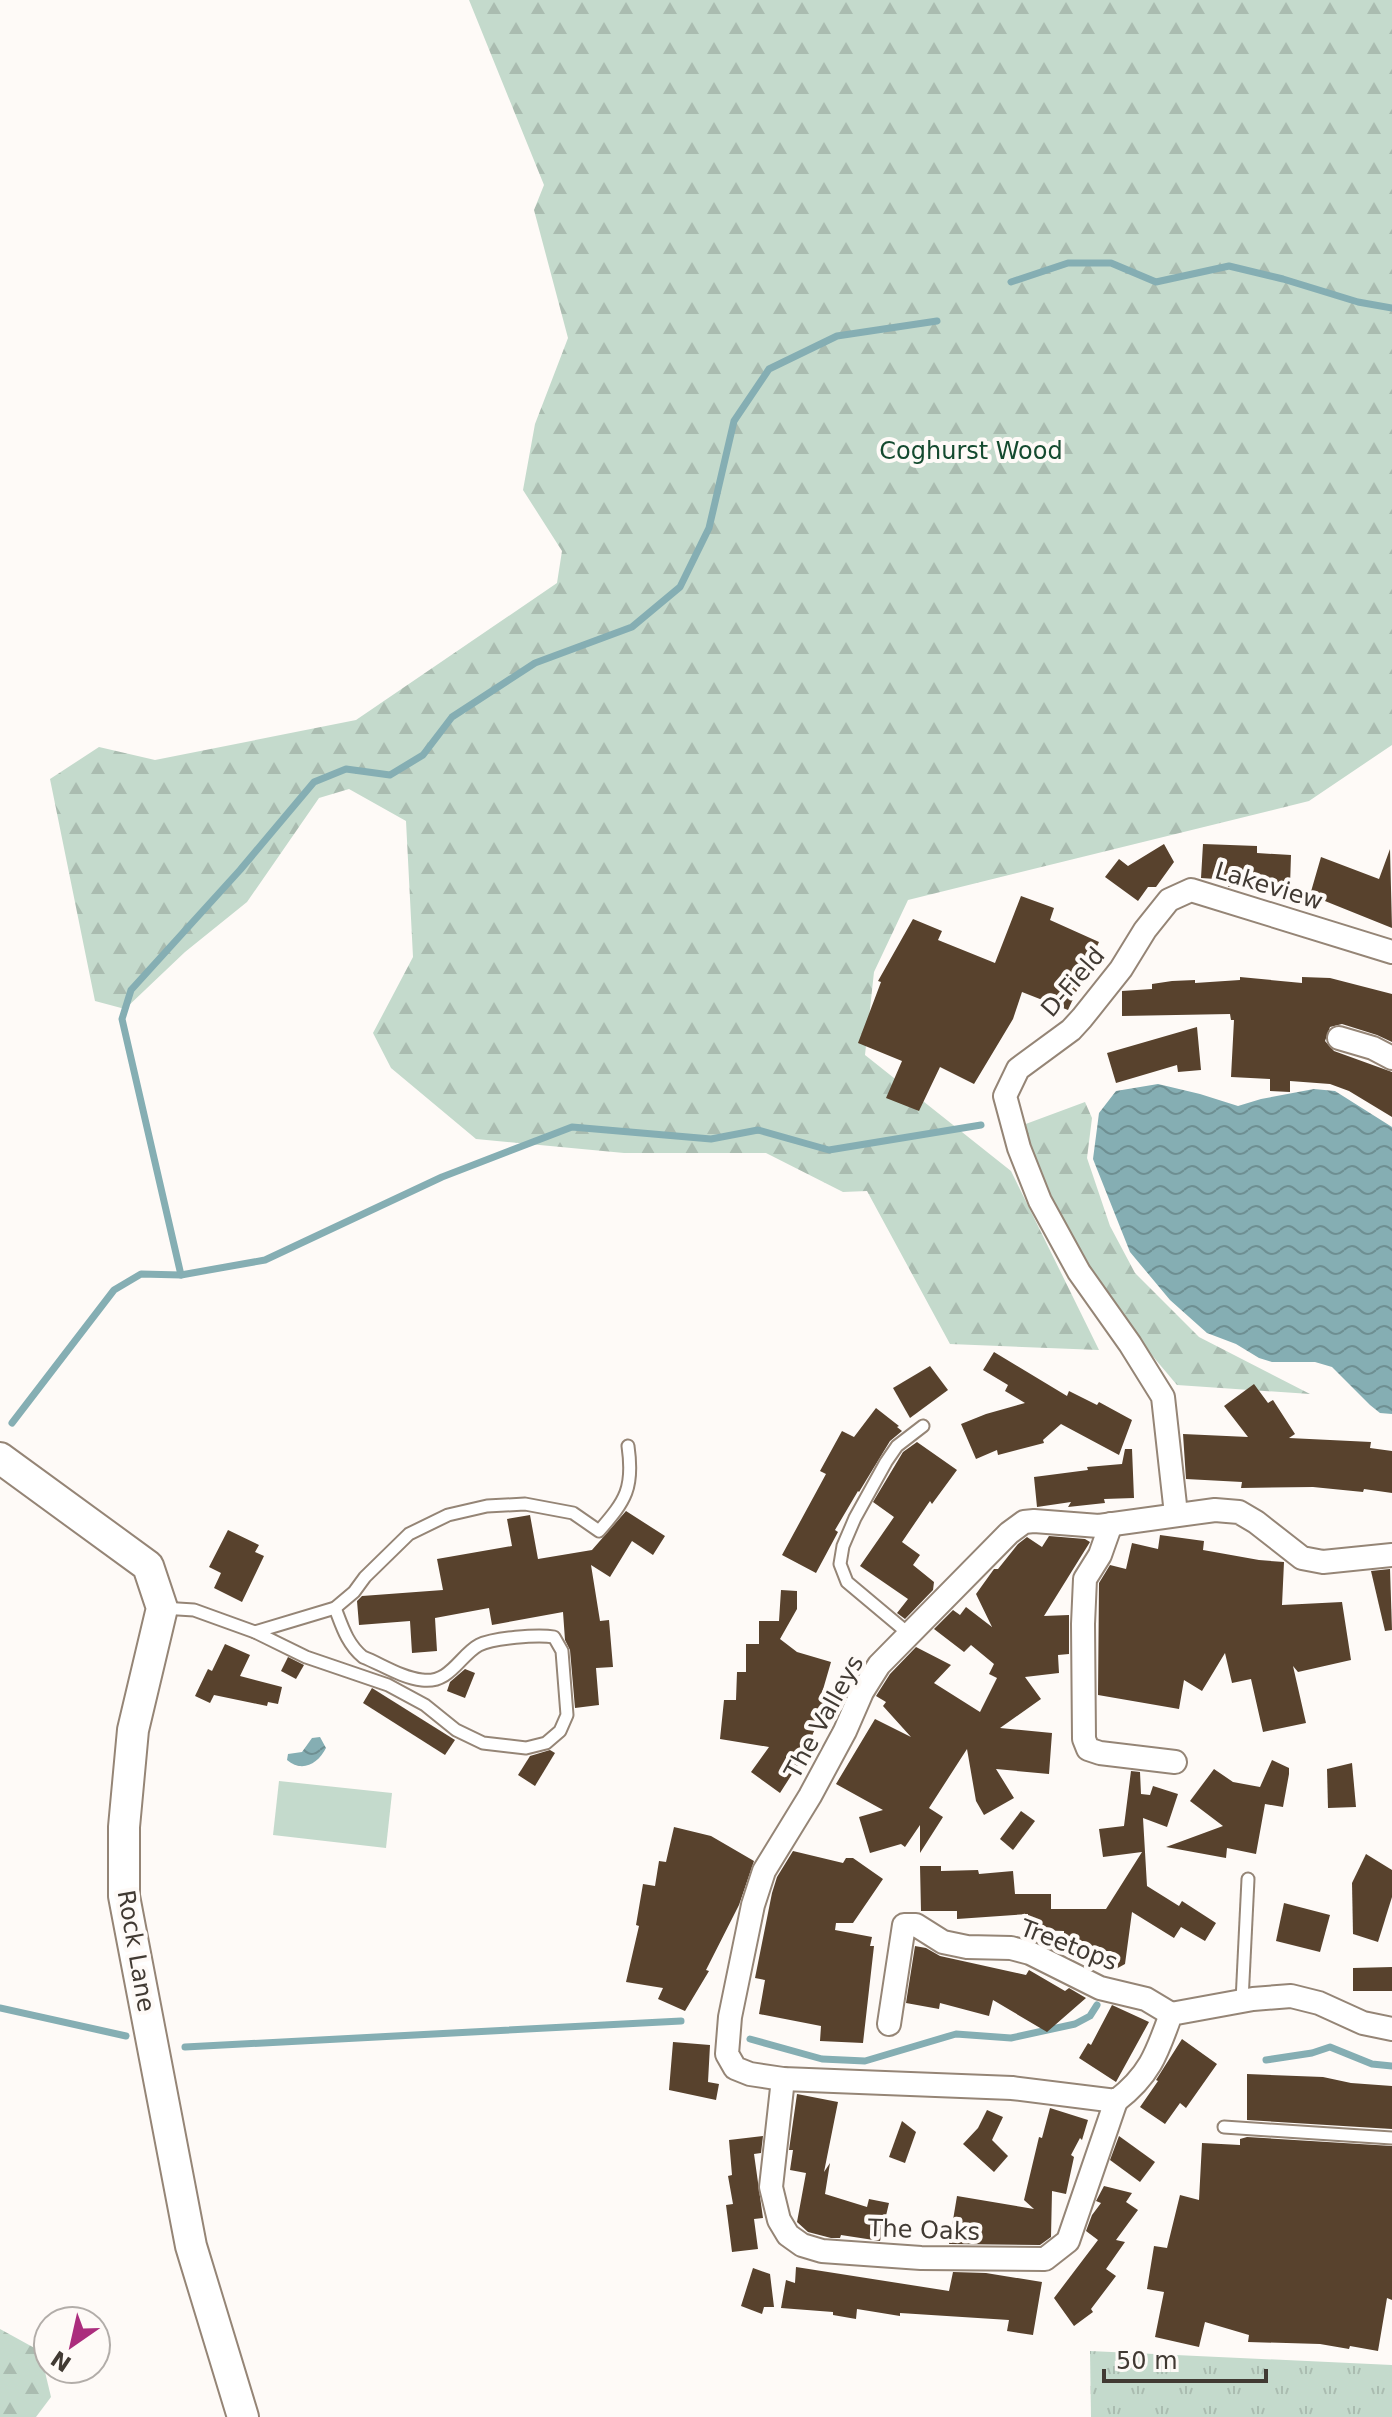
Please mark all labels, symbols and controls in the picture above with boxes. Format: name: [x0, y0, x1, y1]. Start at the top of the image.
park label: Coghurst Wood: [879, 437, 1063, 465]
street label: Lakeview: [1212, 856, 1326, 916]
street label: D-Field: [1035, 942, 1111, 1022]
street label: The Valleys: [778, 1651, 869, 1784]
street label: Rock Lane: [112, 1888, 160, 2014]
street label: Treetops: [1016, 1913, 1122, 1976]
street label: The Oaks: [866, 2214, 981, 2246]
north arrow: [32, 2305, 112, 2385]
scale bar: [1104, 2333, 1266, 2383]
text: N: [46, 2346, 76, 2377]
text: 50 m: [1116, 2347, 1178, 2375]

